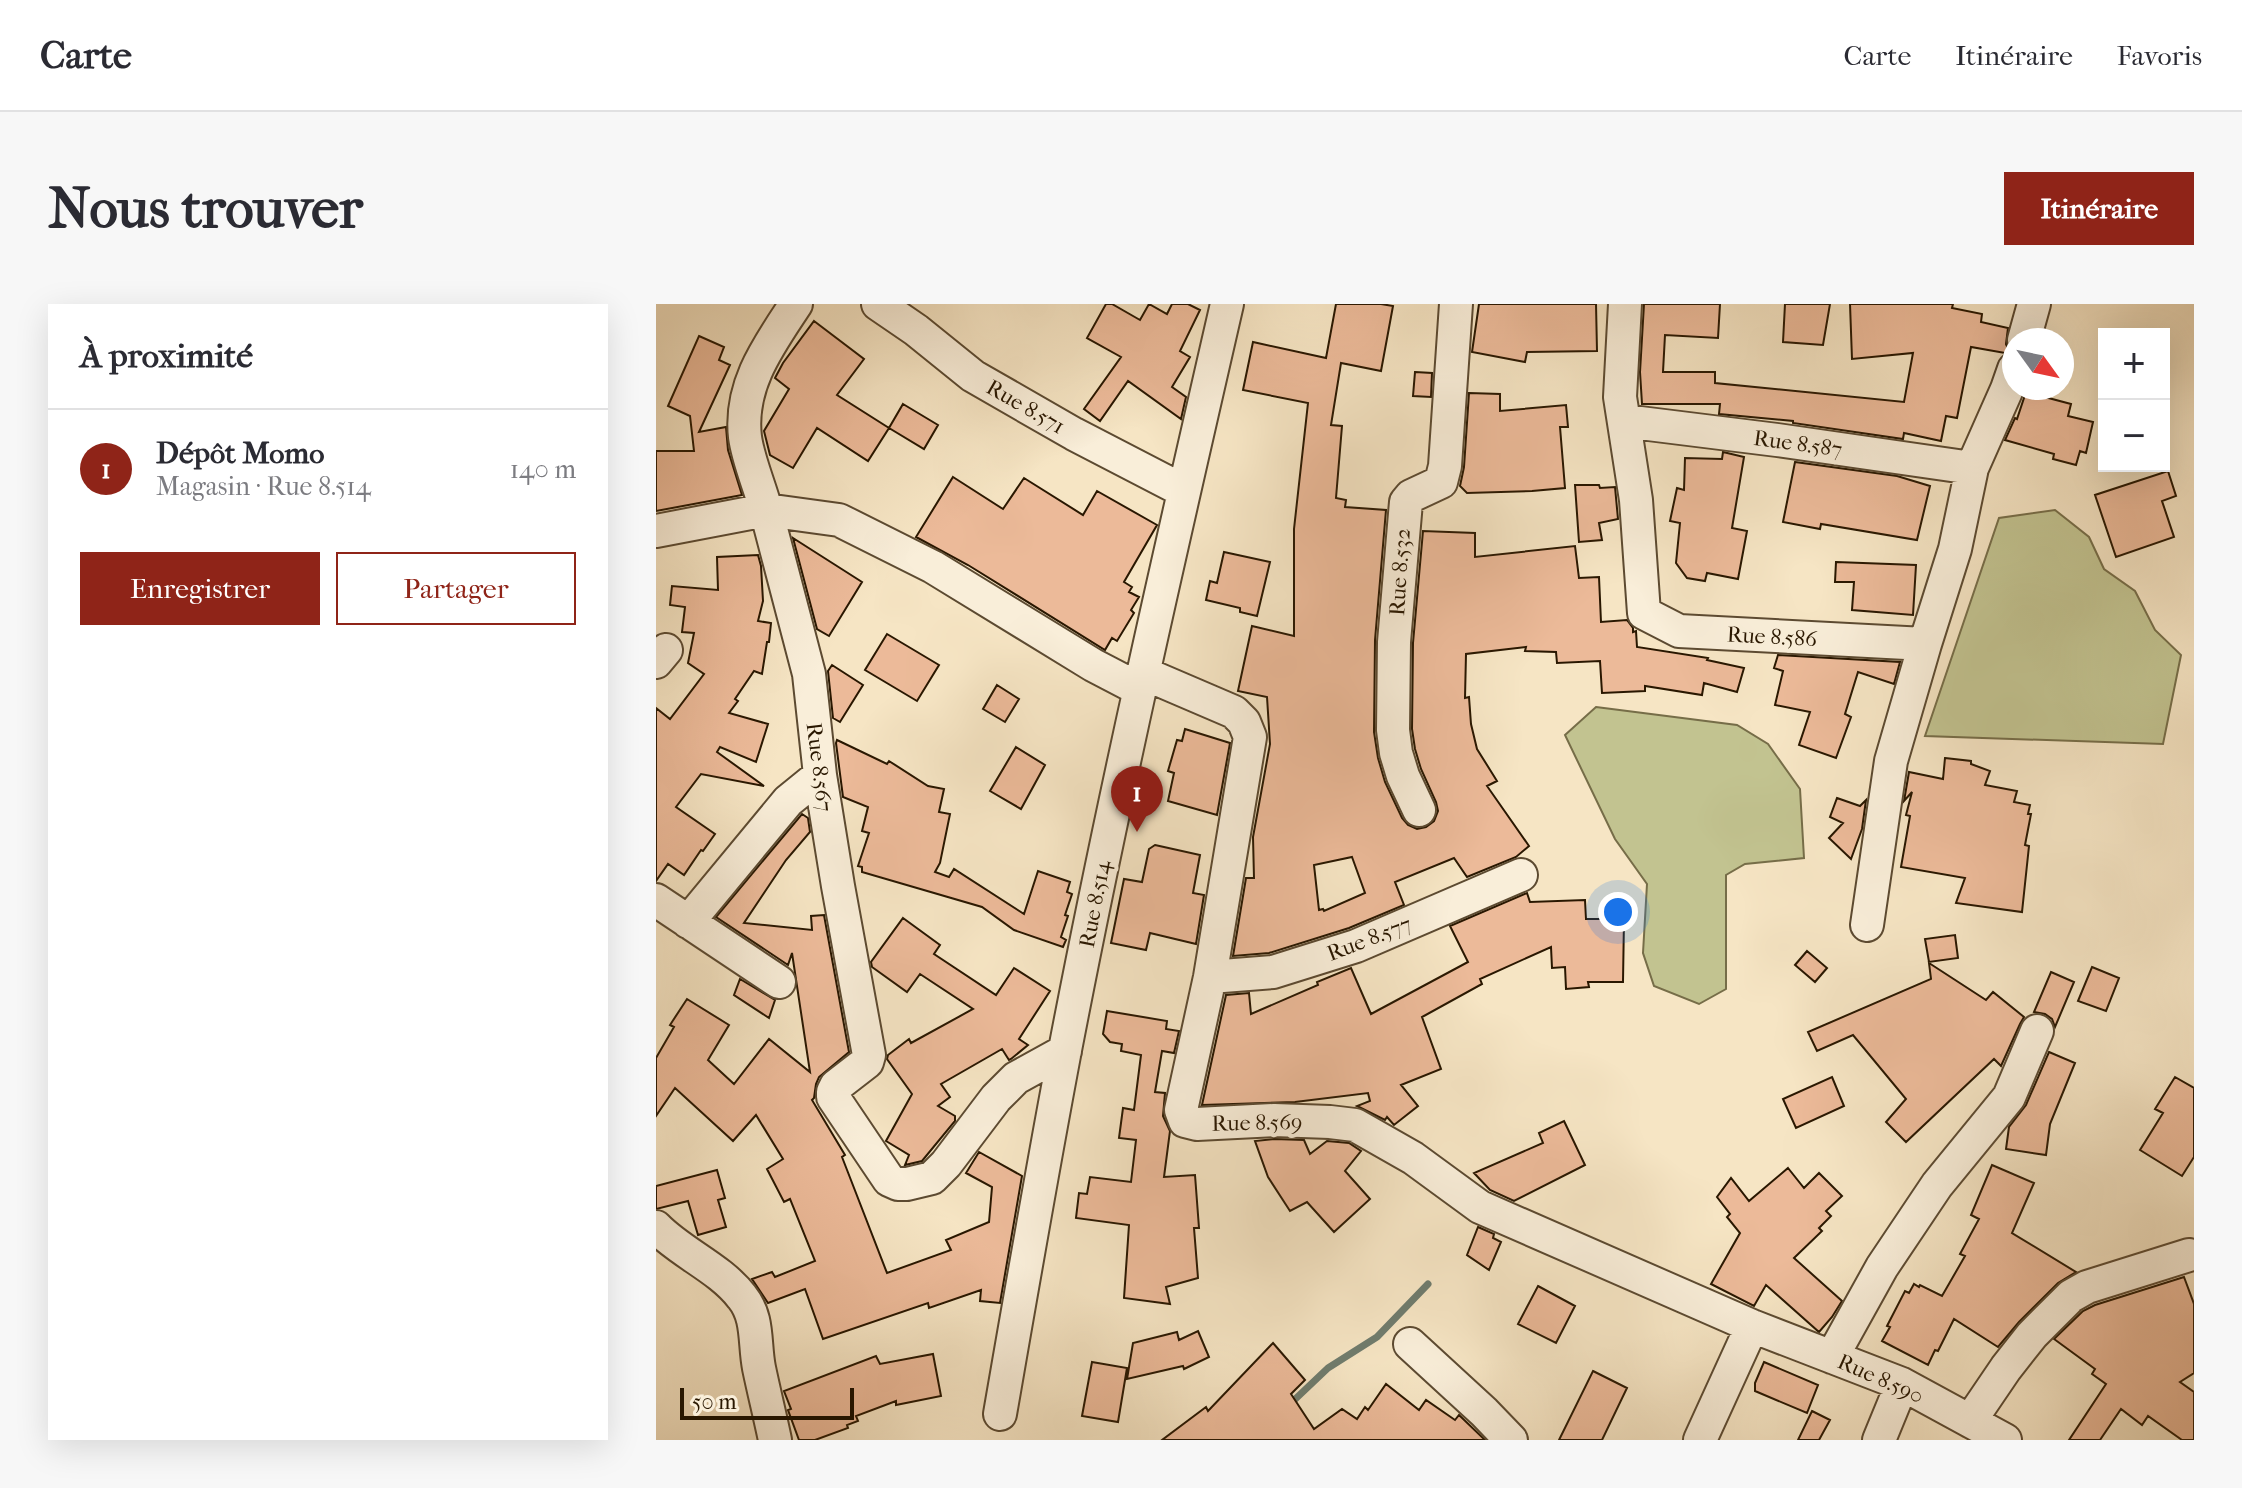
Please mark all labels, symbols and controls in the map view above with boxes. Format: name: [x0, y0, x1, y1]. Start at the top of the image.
text: Carte: [40, 33, 132, 78]
text: Carte: [1844, 39, 1911, 72]
text: Itinéraire: [1955, 39, 2073, 72]
text: Favoris: [2117, 39, 2202, 72]
button: Itinéraire: [2004, 172, 2194, 245]
text: Nous trouver: [48, 176, 363, 241]
north arrow: [2002, 328, 2074, 400]
map controls: [2098, 328, 2170, 472]
button: +: [2098, 328, 2170, 400]
text: À proximité: [80, 336, 253, 376]
street label: Rue 8.571: [982, 374, 1069, 440]
button: −: [2098, 400, 2170, 472]
street label: Rue 8.587: [1752, 425, 1844, 463]
text: Dépôt Momo: [156, 436, 324, 471]
text: 1: [101, 454, 111, 485]
text: 140 m: [510, 454, 576, 485]
text: Magasin · Rue 8.514: [156, 471, 371, 502]
street label: Rue 8.532: [1384, 527, 1416, 617]
button: Enregistrer: [80, 552, 320, 625]
button: Partager: [336, 552, 576, 625]
street label: Rue 8.586: [1726, 622, 1818, 652]
street label: Rue 8.567: [801, 721, 837, 813]
pin: 1: [1111, 766, 1163, 832]
street label: Rue 8.514: [1074, 857, 1116, 950]
your location: [1598, 892, 1638, 932]
street label: Rue 8.577: [1323, 911, 1415, 967]
street label: Rue 8.569: [1211, 1109, 1303, 1137]
street label: Rue 8.590: [1834, 1348, 1928, 1409]
scale bar: [680, 1384, 854, 1420]
text: 50 m: [692, 1389, 737, 1415]

